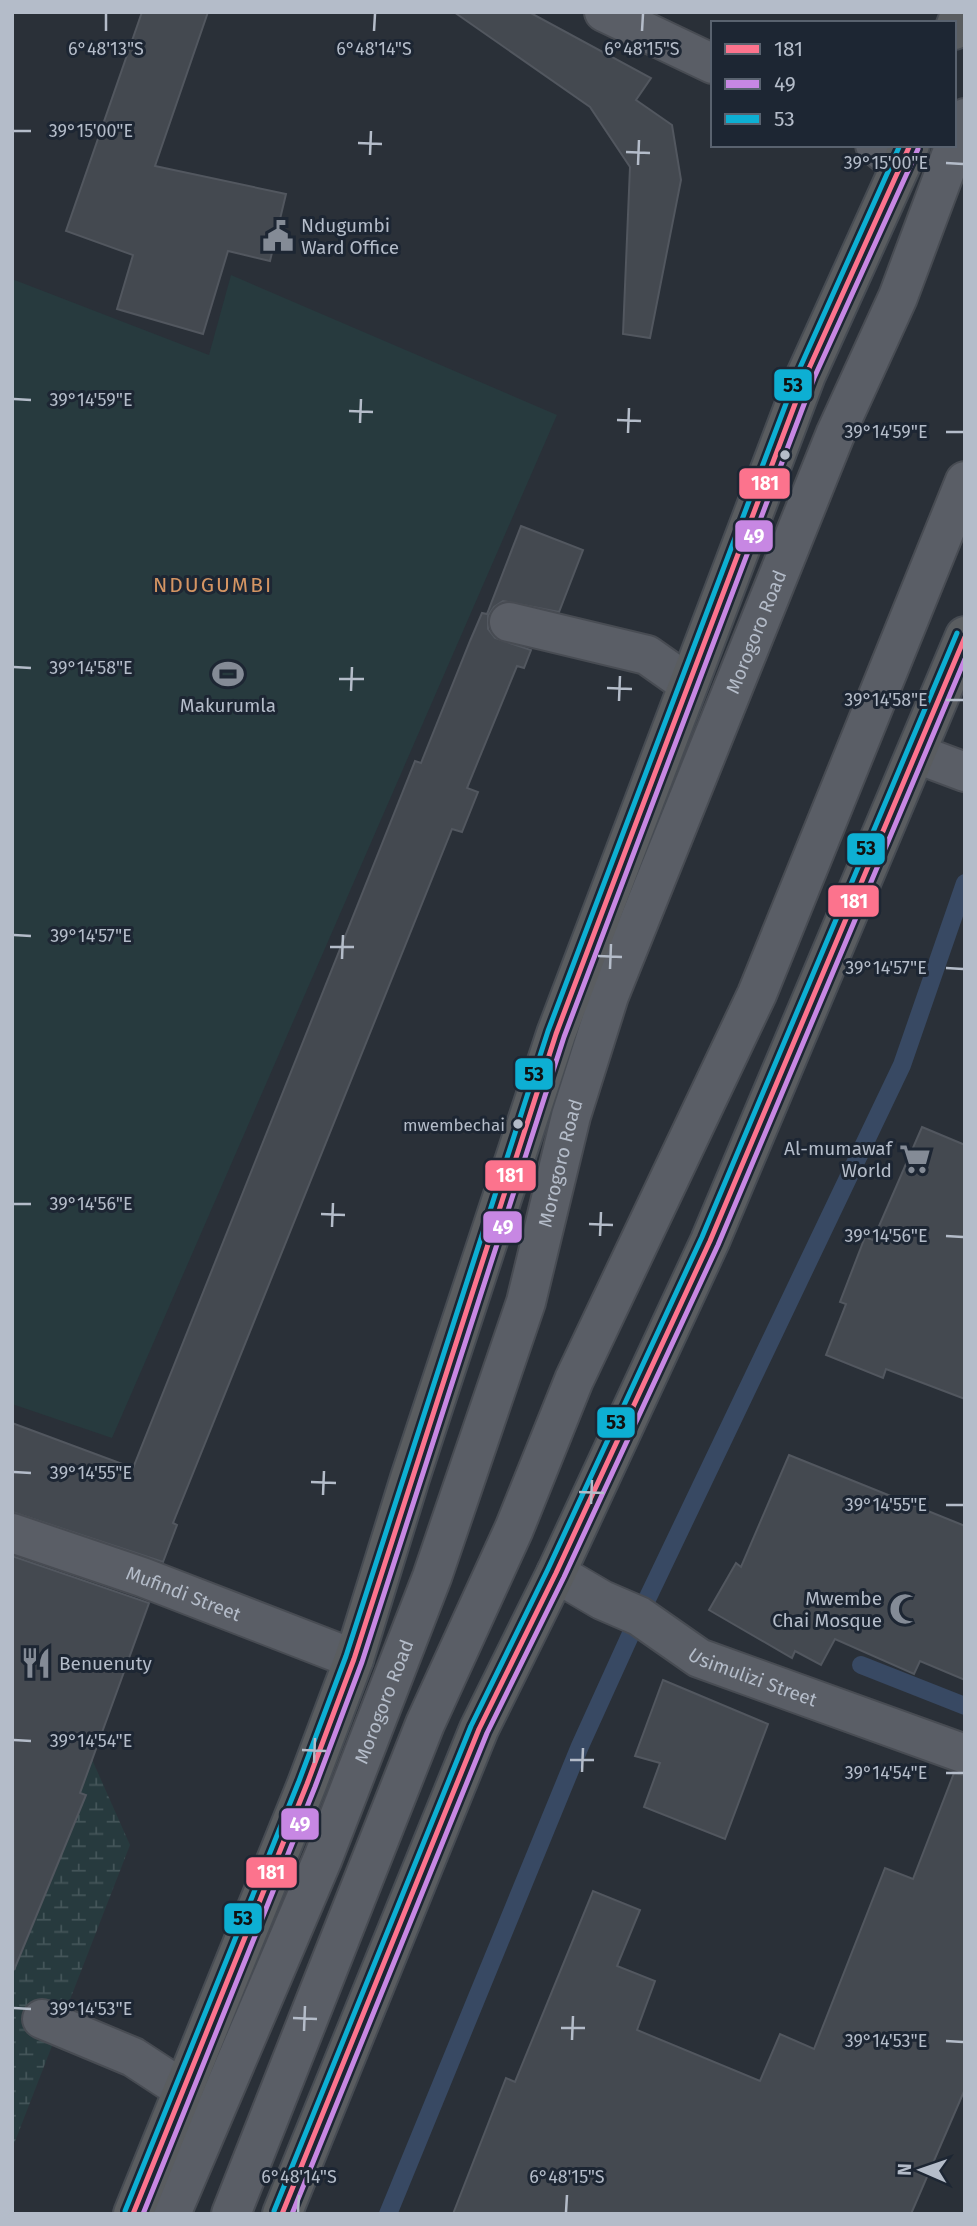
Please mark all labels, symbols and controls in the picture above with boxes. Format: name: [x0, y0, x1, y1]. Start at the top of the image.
legend: [711, 21, 956, 147]
text: 181: [774, 36, 803, 62]
text: 6°48'13"S: [68, 38, 144, 60]
text: 6°48'14"S: [336, 38, 412, 60]
text: 6°48'15"S: [604, 38, 680, 60]
text: 49: [774, 71, 796, 97]
text: 53: [774, 106, 795, 132]
text: 39°15'00"E: [49, 120, 133, 142]
text: 39°15'00"E: [844, 152, 928, 174]
place label: Ndugumbi Ward Office: [301, 214, 399, 259]
public building icon: Ndugumbi Ward Office: [261, 219, 295, 253]
line badge: 53: [773, 368, 813, 402]
text: 53: [783, 374, 803, 397]
text: 39°14'59"E: [49, 389, 133, 411]
text: 39°14'59"E: [844, 421, 928, 443]
unlabelled marker: [778, 448, 792, 462]
line badge: 181: [738, 467, 791, 500]
text: 181: [751, 472, 779, 495]
line badge: 49: [734, 519, 774, 553]
text: 49: [744, 525, 765, 548]
street label: Morogoro Road: [721, 567, 791, 697]
district label: NDUGUMBI: [153, 572, 273, 598]
text: 39°14'58"E: [49, 657, 133, 679]
sports icon: Makurumla: [211, 657, 245, 691]
text: 39°14'58"E: [844, 689, 928, 711]
place label: Makurumla: [180, 694, 276, 717]
line badge: 53: [846, 832, 886, 866]
text: 53: [856, 837, 876, 860]
line badge: 181: [827, 884, 880, 918]
text: 181: [840, 890, 868, 913]
text: 39°14'57"E: [50, 925, 132, 947]
text: 39°14'57"E: [845, 957, 927, 979]
line badge: 53: [514, 1057, 554, 1091]
text: 53: [524, 1063, 544, 1086]
street label: Morogoro Road: [533, 1096, 588, 1230]
place label: mwembechai: [403, 1115, 505, 1136]
marker: mwembechai: [511, 1117, 525, 1131]
place label: Al-mumawaf World: [784, 1137, 894, 1182]
supermarket icon: Al-mumawaf World: [898, 1142, 932, 1176]
line badge: 181: [484, 1159, 537, 1192]
text: 181: [496, 1164, 524, 1187]
text: 39°14'56"E: [49, 1193, 133, 1215]
line badge: 49: [482, 1210, 523, 1244]
text: 49: [493, 1216, 514, 1239]
text: 39°14'56"E: [844, 1225, 928, 1247]
line badge: 53: [596, 1406, 636, 1439]
text: 53: [606, 1411, 626, 1434]
text: 39°14'55"E: [50, 1462, 132, 1484]
text: 39°14'55"E: [845, 1494, 927, 1516]
street label: Mufindi Street: [123, 1561, 244, 1626]
place label: Mwembe Chai Mosque: [772, 1587, 882, 1632]
mosque icon: Mwembe Chai Mosque: [888, 1592, 922, 1626]
street label: Morogoro Road: [350, 1636, 419, 1767]
street label: Usimulizi Street: [683, 1643, 820, 1712]
restaurant icon: Benuenuty: [19, 1646, 53, 1680]
place label: Benuenuty: [59, 1652, 152, 1675]
text: 39°14'54"E: [50, 1730, 132, 1752]
text: 39°14'54"E: [845, 1762, 927, 1784]
line badge: 49: [280, 1807, 320, 1841]
text: 49: [290, 1813, 311, 1836]
line badge: 181: [245, 1856, 298, 1889]
text: 181: [257, 1861, 285, 1884]
line badge: 53: [223, 1902, 263, 1935]
text: 53: [233, 1907, 253, 1930]
text: 39°14'53"E: [50, 1998, 132, 2020]
text: 39°14'53"E: [845, 2030, 927, 2052]
north arrow: [886, 2135, 956, 2205]
text: N: [893, 2163, 916, 2176]
text: 6°48'14"S: [261, 2166, 337, 2188]
text: 6°48'15"S: [529, 2166, 605, 2188]

